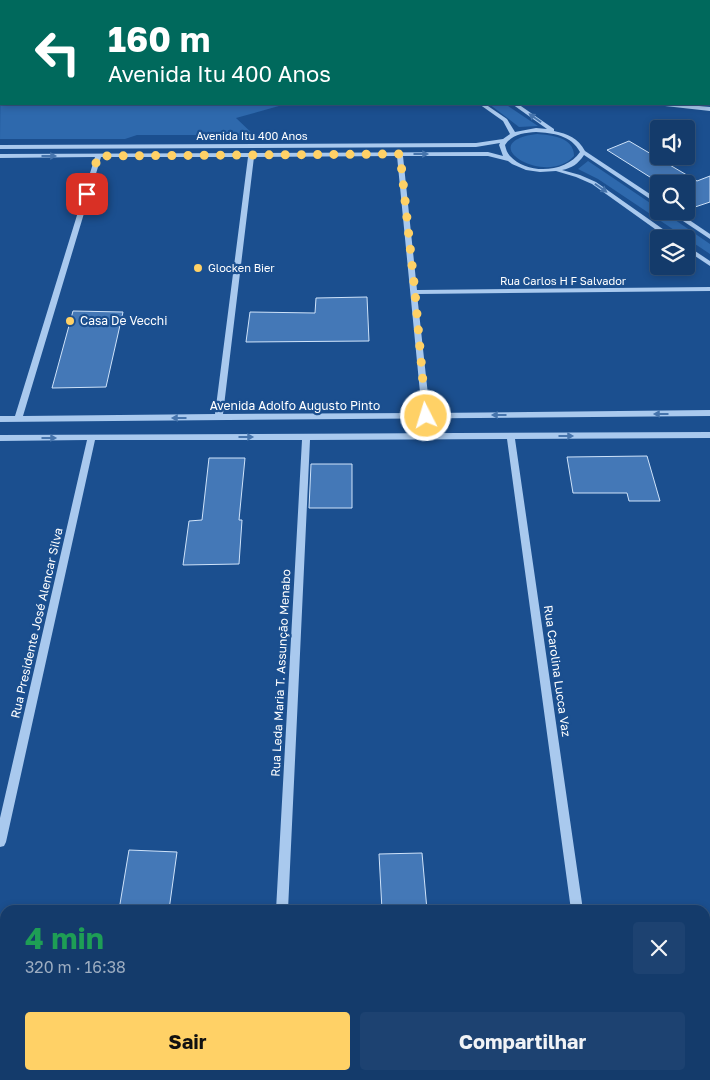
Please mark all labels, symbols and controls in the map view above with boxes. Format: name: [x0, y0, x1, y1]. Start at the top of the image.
text: 160 m: [108, 18, 210, 60]
icon: left: [25, 20, 90, 85]
text: Avenida Itu 400 Anos: [108, 60, 331, 87]
one-way arrow: [528, 113, 541, 123]
map controls: [650, 120, 695, 275]
button: sound: [650, 120, 695, 165]
street label: Avenida Itu 400 Anos: [196, 129, 308, 142]
one-way arrow: [413, 150, 429, 158]
one-way arrow: [41, 152, 57, 160]
pin: [66, 173, 108, 215]
button: search: [650, 175, 695, 220]
icon: arrive: [73, 180, 101, 208]
one-way arrow: [595, 183, 608, 193]
button: layers: [650, 230, 695, 275]
place label: Glocken Bier: [208, 261, 275, 274]
marker: Glocken Bier: [192, 262, 204, 274]
street label: Rua Carlos H F Salvador: [500, 274, 627, 287]
place label: Casa De Vecchi: [80, 313, 167, 328]
marker: Casa De Vecchi: [64, 315, 76, 327]
position arrow: [399, 389, 451, 441]
street label: Avenida Adolfo Augusto Pinto: [210, 398, 380, 413]
one-way arrow: [653, 410, 669, 418]
one-way arrow: [491, 411, 507, 419]
one-way arrow: [171, 414, 187, 422]
one-way arrow: [558, 432, 574, 440]
one-way arrow: [238, 433, 254, 441]
one-way arrow: [41, 434, 57, 442]
street label: Rua Presidente José Alencar Silva: [7, 526, 66, 720]
street label: Rua Leda Maria T. Assunção Menabo: [268, 569, 293, 777]
street label: Rua Carolina Lucca Vaz: [541, 604, 574, 738]
text: 4 min: [25, 920, 104, 956]
button: close: [633, 922, 685, 974]
text: 320 m · 16:38: [25, 957, 126, 977]
button: Sair: [25, 1012, 350, 1070]
button: Compartilhar: [360, 1012, 685, 1070]

